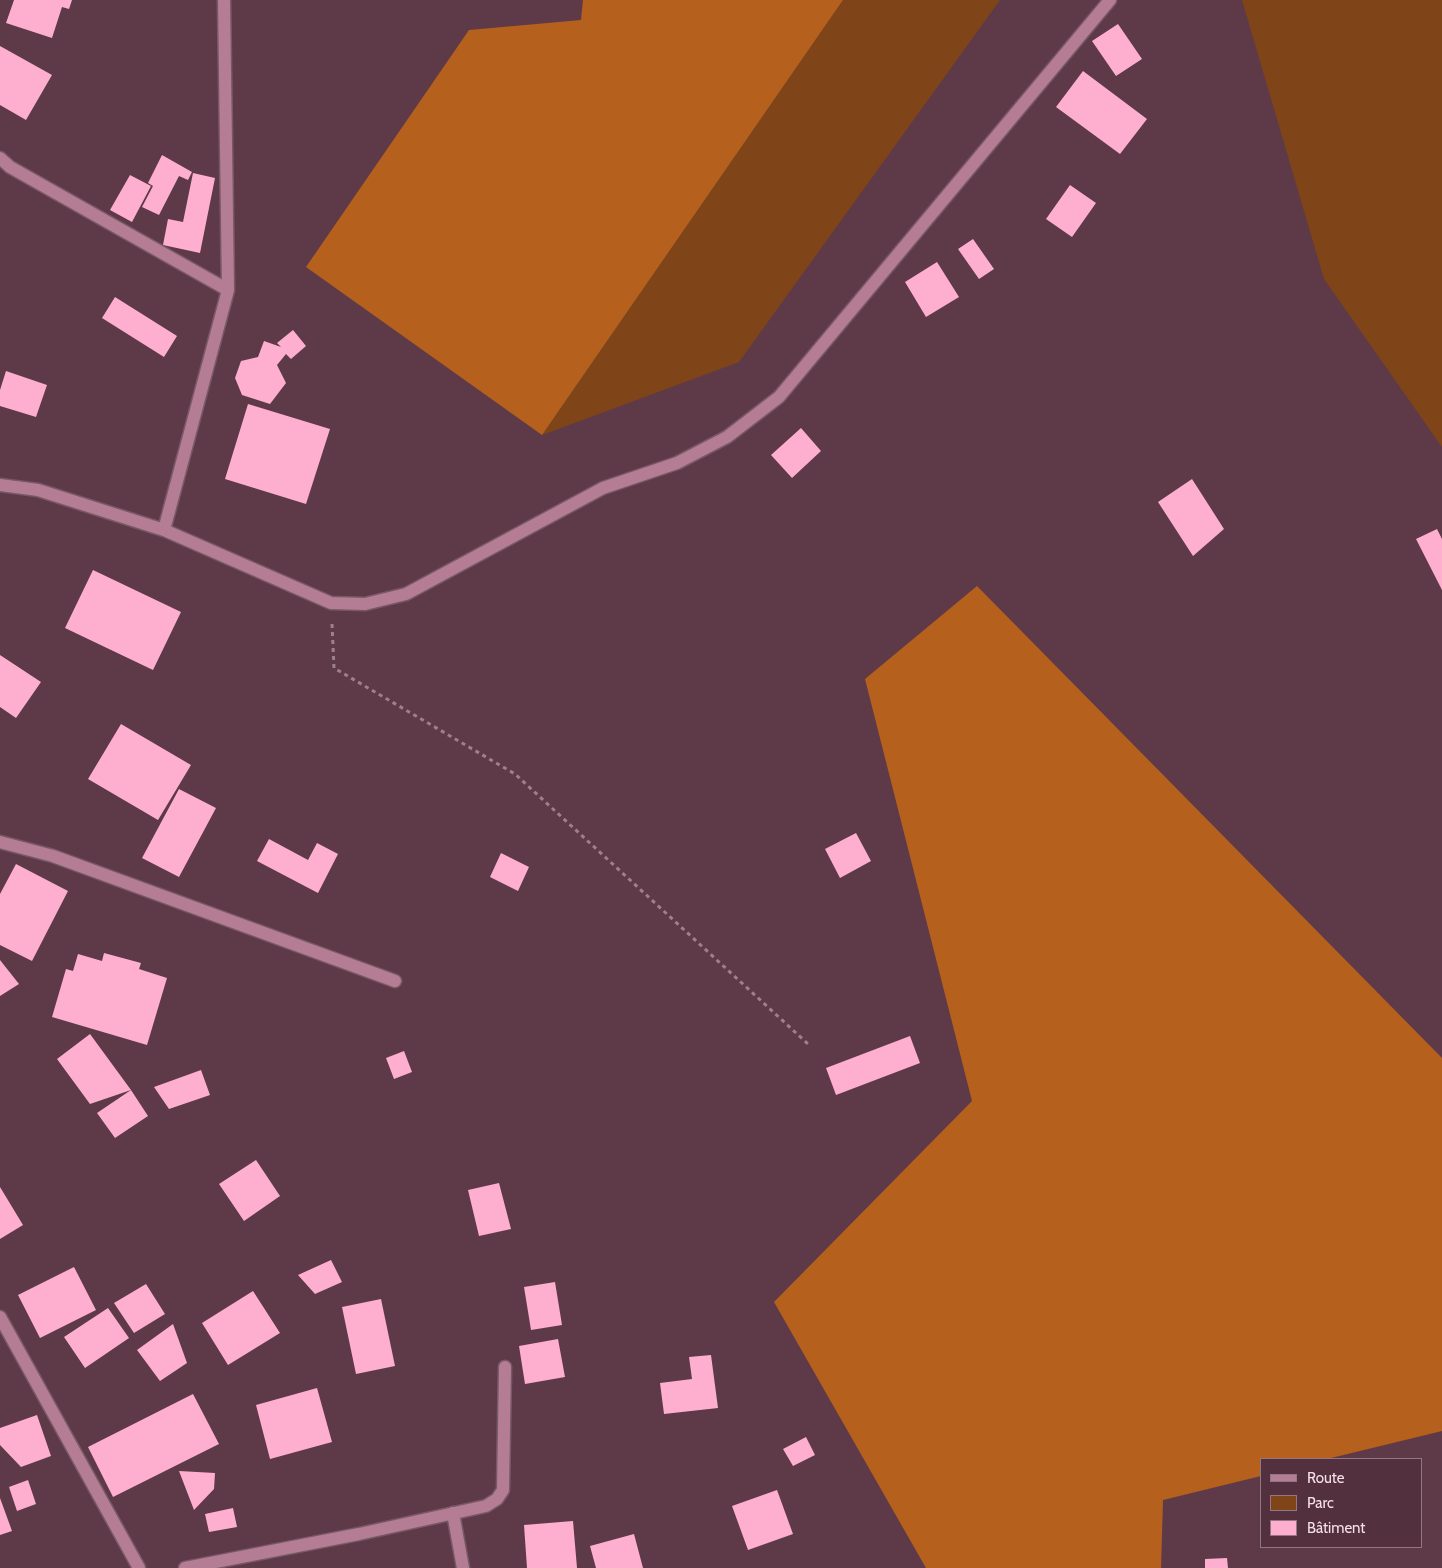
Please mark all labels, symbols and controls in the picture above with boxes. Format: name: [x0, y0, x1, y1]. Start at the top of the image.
legend: [1260, 1458, 1422, 1548]
text: Route: [1307, 1469, 1345, 1487]
text: Parc: [1307, 1494, 1334, 1512]
text: Bâtiment: [1307, 1519, 1365, 1537]

